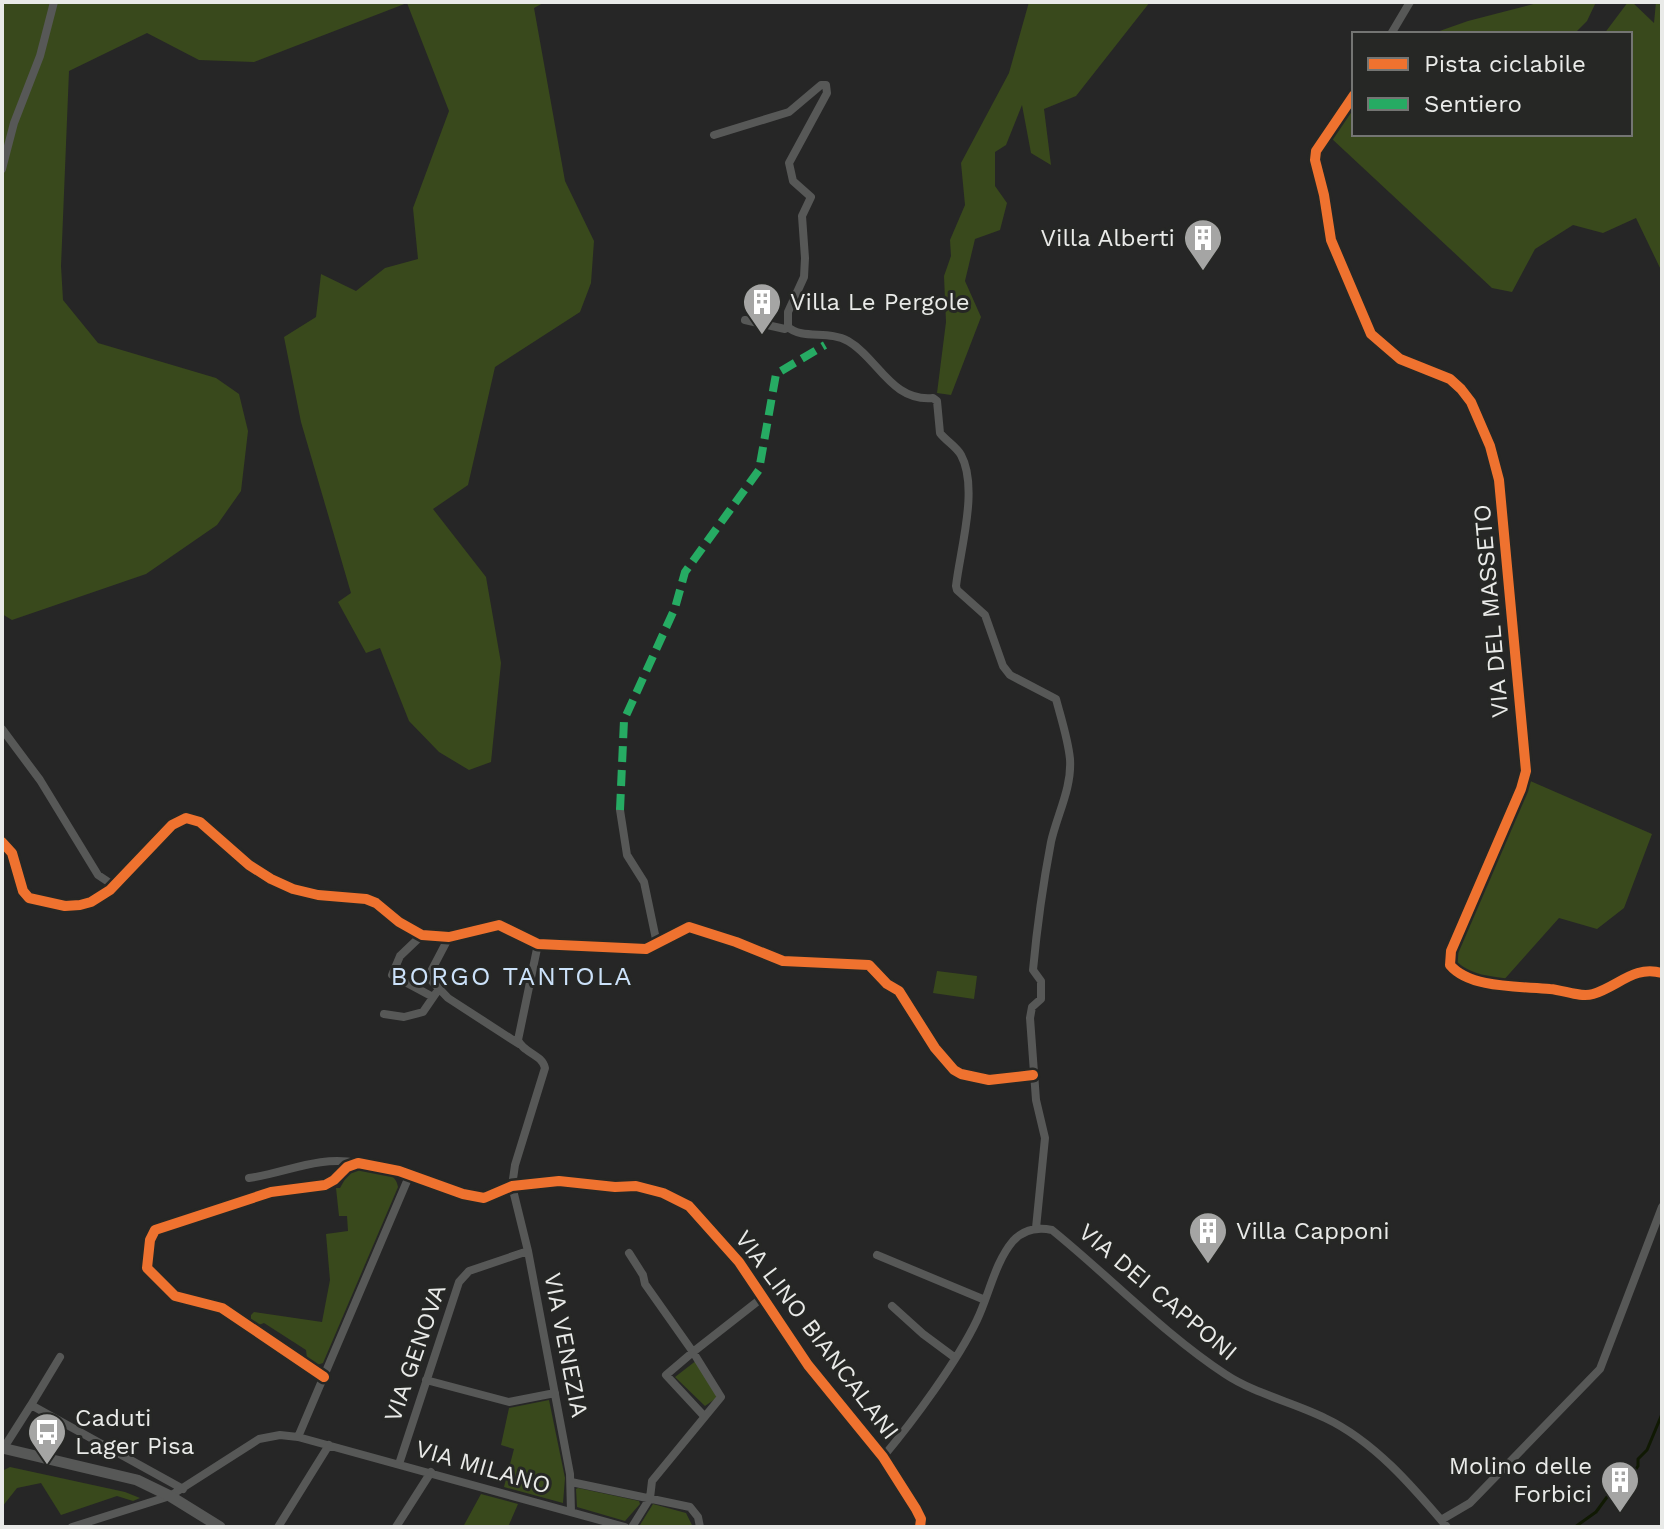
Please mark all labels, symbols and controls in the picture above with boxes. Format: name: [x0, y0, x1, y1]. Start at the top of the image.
legend: [1352, 32, 1632, 136]
text: Pista ciclabile: [1424, 50, 1586, 78]
text: Sentiero: [1424, 90, 1522, 118]
building icon: Villa Alberti: [1182, 217, 1224, 272]
place label: Villa Alberti: [1041, 224, 1175, 252]
building icon: Villa Le Pergole: [741, 281, 783, 336]
place label: Villa Le Pergole: [790, 288, 970, 316]
street label: VIA DEL MASSETO: [1468, 503, 1514, 719]
district label: BORGO TANTOLA: [391, 961, 633, 991]
building icon: Villa Capponi: [1187, 1210, 1229, 1265]
place label: Villa Capponi: [1236, 1217, 1390, 1245]
street label: VIA DEI CAPPONI: [1073, 1218, 1243, 1366]
street label: VIA LINO BIANCALANI: [729, 1225, 905, 1445]
street label: VIA VENEZIA: [538, 1270, 594, 1420]
street label: VIA GENOVA: [378, 1280, 452, 1425]
place label: Caduti Lager Pisa: [75, 1404, 194, 1460]
bus stop icon: Caduti Lager Pisa: [26, 1411, 68, 1466]
street label: VIA MILANO: [412, 1434, 554, 1500]
place label: Molino delle Forbici: [1449, 1452, 1592, 1508]
building icon: Molino delle Forbici: [1599, 1459, 1641, 1514]

